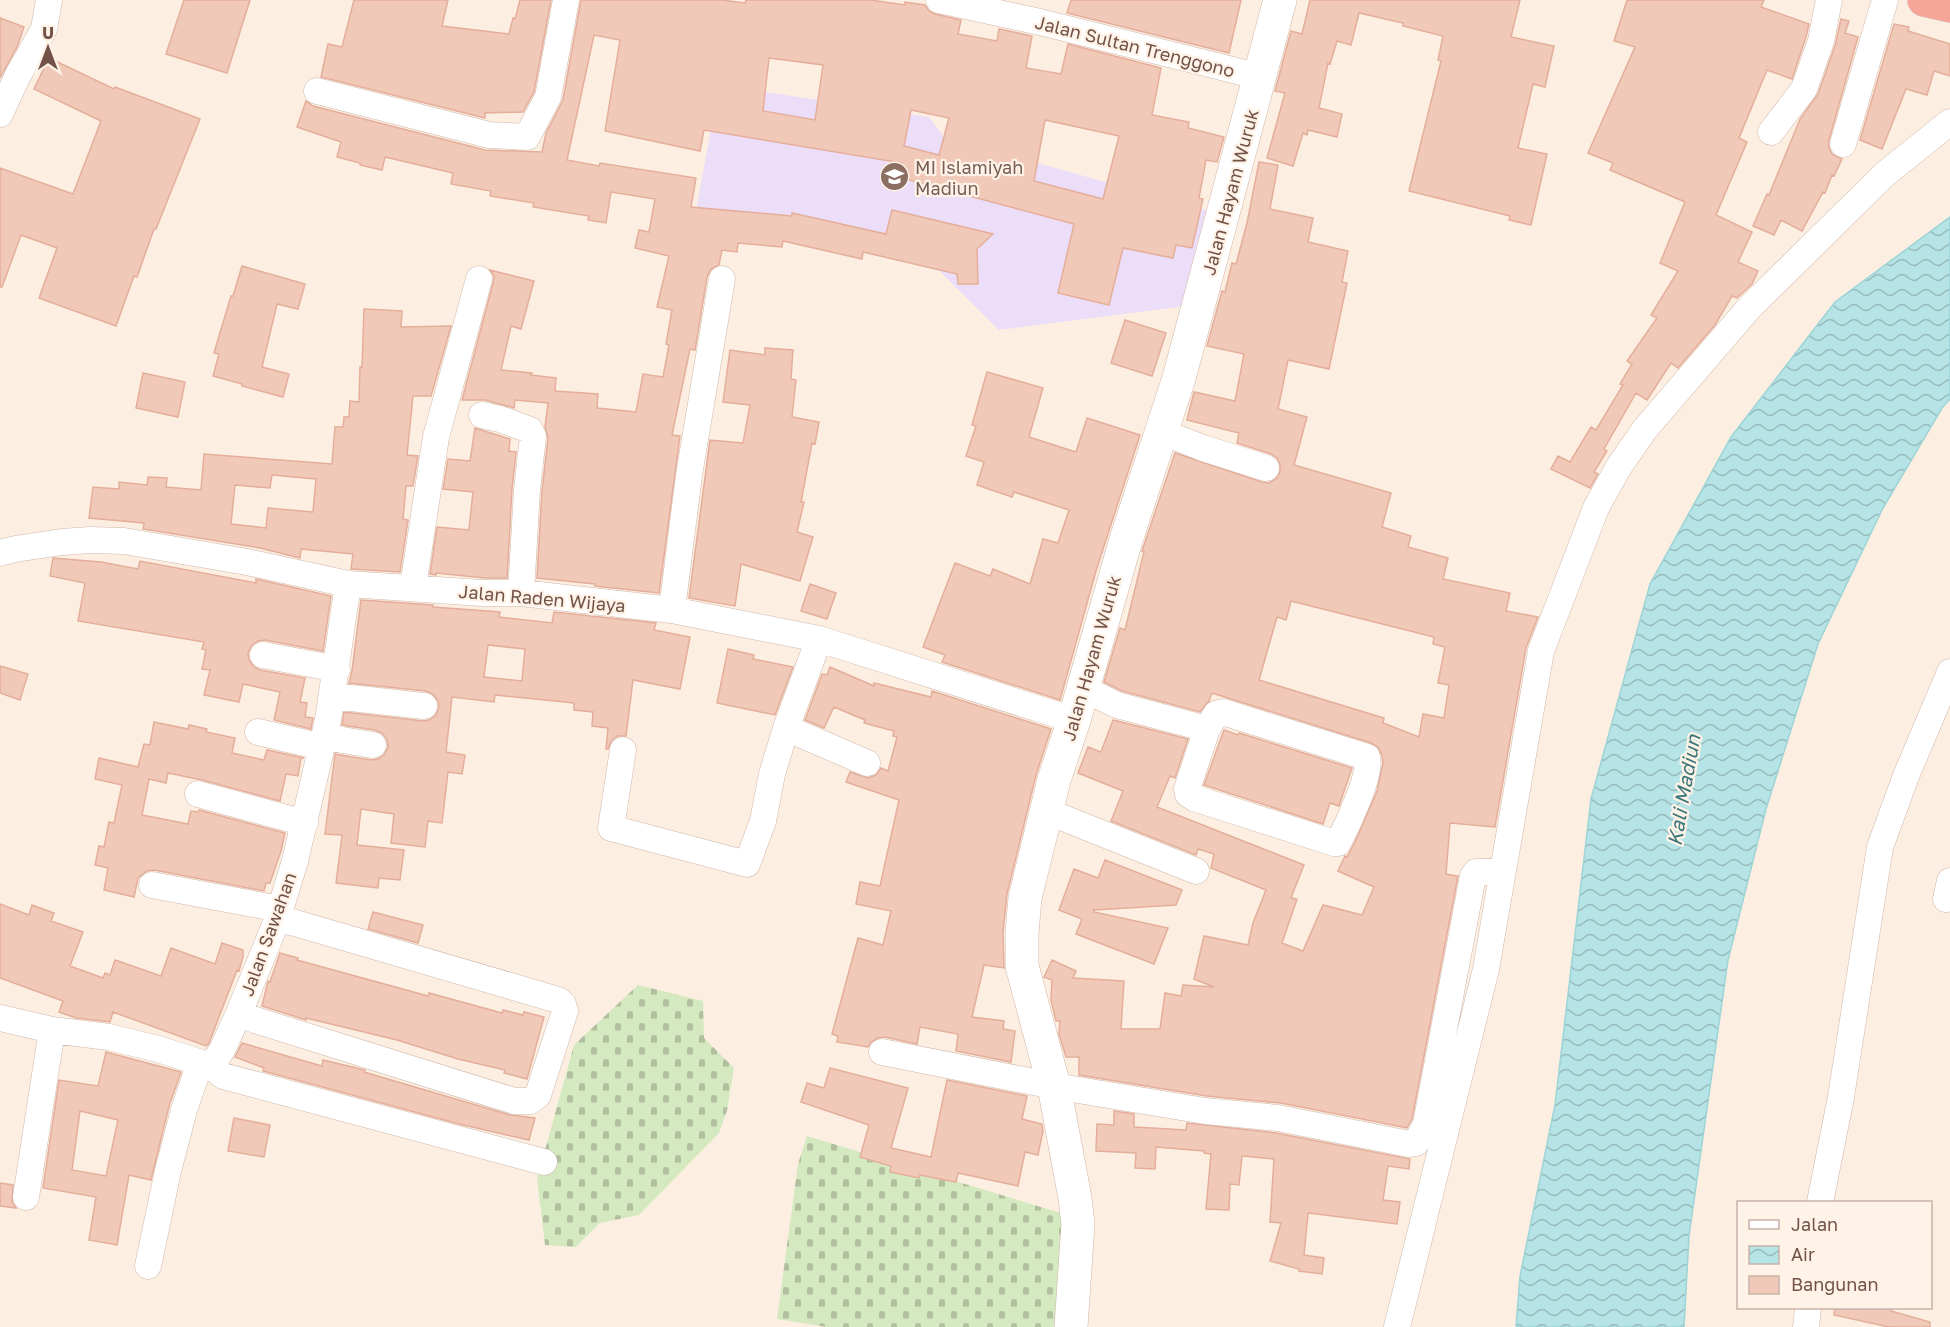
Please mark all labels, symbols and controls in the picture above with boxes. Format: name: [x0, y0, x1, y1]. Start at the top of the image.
street label: Jalan Sultan Trenggono: [1033, 11, 1237, 81]
north arrow: [18, 18, 78, 78]
text: U: [42, 23, 54, 43]
street label: Jalan Hayam Wuruk: [1197, 106, 1263, 278]
place label: MI Islamiyah Madiun: [915, 156, 1023, 199]
school or university icon: MI Islamiyah Madiun: [878, 161, 910, 193]
street label: Jalan Hayam Wuruk: [1057, 573, 1125, 743]
street label: Jalan Raden Wijaya: [458, 580, 626, 616]
water label: Kali Madiun: [1661, 732, 1705, 847]
street label: Jalan Sawahan: [235, 869, 301, 999]
legend: [1737, 1201, 1932, 1309]
text: Jalan: [1791, 1213, 1838, 1235]
text: Air: [1791, 1243, 1815, 1265]
text: Bangunan: [1791, 1273, 1879, 1295]

